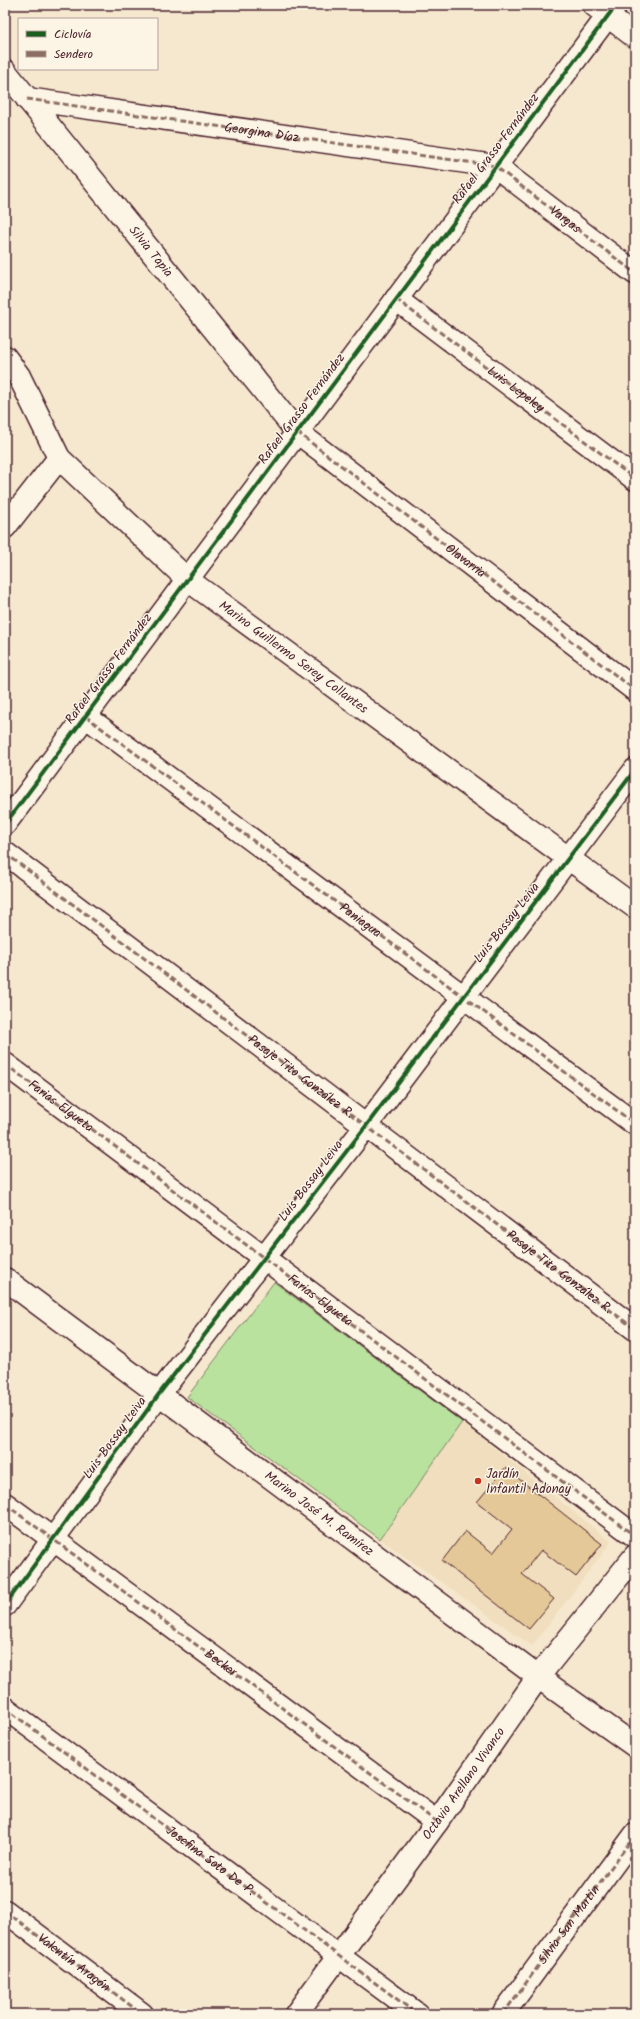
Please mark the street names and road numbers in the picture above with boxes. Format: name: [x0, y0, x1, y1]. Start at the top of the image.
street label: Rafael Grasso Fernández: [447, 89, 545, 209]
street label: Georgina Díaz: [223, 117, 300, 148]
street label: Vargas: [545, 201, 586, 239]
street label: Silvia Tapia: [123, 221, 178, 282]
street label: Rafael Grasso Fernández: [253, 349, 351, 469]
street label: Luis Lepeley: [483, 361, 550, 418]
street label: Olavarria: [441, 538, 490, 583]
street label: Marino Guillermo Serey Collantes: [214, 595, 373, 719]
street label: Rafael Grasso Fernández: [60, 609, 158, 729]
street label: Luis Bossay Leiva: [469, 878, 545, 968]
street label: Paniagua: [335, 898, 386, 943]
street label: Pasaje Tito González R.: [243, 1029, 359, 1124]
street label: Farias Elgueta: [24, 1074, 98, 1138]
street label: Luis Bossay Leiva: [273, 1136, 349, 1226]
street label: Pasaje Tito González R.: [502, 1225, 617, 1319]
street label: Farias Elgueta: [283, 1269, 358, 1332]
street label: Luis Bossay Leiva: [78, 1392, 152, 1484]
street label: Marino José M. Ramírez: [260, 1466, 378, 1562]
street label: Becker: [200, 1644, 242, 1682]
street label: Octavio Arellano Vivanco: [417, 1723, 511, 1844]
street label: Josefina Soto De P.: [161, 1820, 260, 1901]
street label: Silvia San Martin: [533, 1881, 605, 1969]
street label: Valentín Aragón: [33, 1928, 115, 1997]

